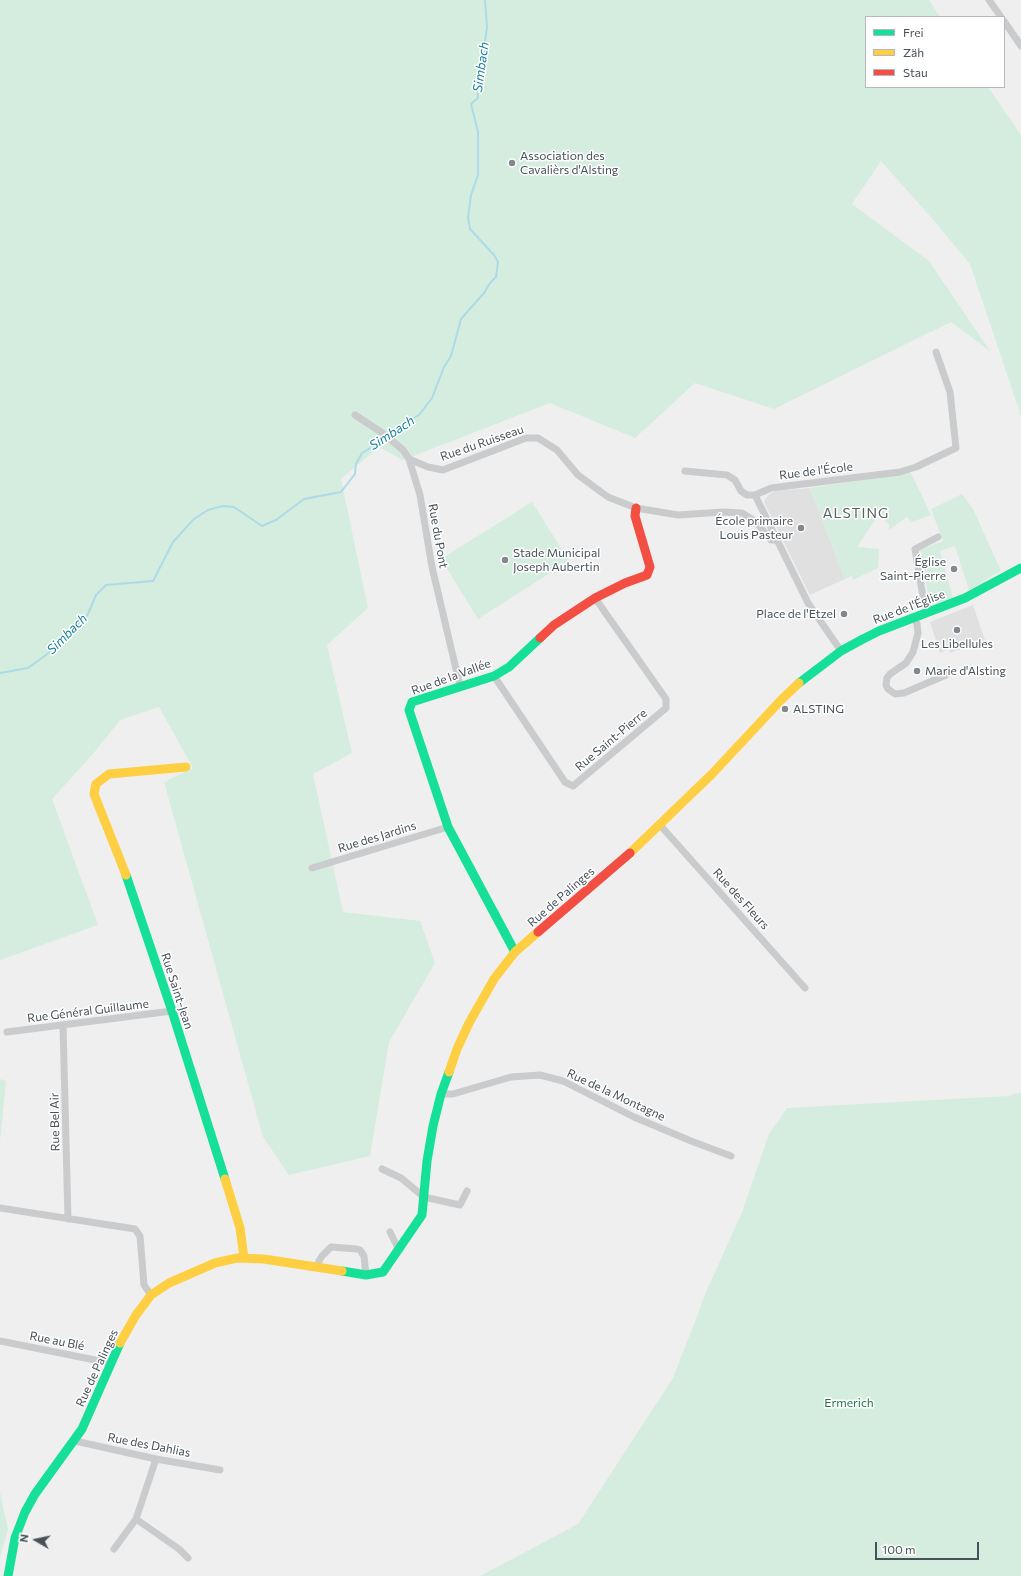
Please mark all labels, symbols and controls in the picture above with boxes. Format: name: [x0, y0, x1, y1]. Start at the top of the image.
legend: [865, 16, 1005, 88]
text: Frei: [903, 25, 924, 39]
water label: Simbach: [470, 41, 492, 93]
text: Zäh: [903, 45, 924, 59]
text: Stau: [903, 65, 928, 79]
place label: Association des Cavalièrs d'Alsting: [520, 149, 618, 177]
marker: Association des Cavalièrs d'Alsting: [507, 158, 517, 168]
water label: Simbach: [367, 413, 417, 453]
street label: Rue du Ruisseau: [438, 422, 526, 464]
street label: Rue de l'École: [778, 459, 854, 483]
street label: Rue du Pont: [425, 502, 451, 570]
district label: ALSTING: [823, 505, 889, 521]
place label: École primaire Louis Pasteur: [715, 514, 793, 542]
marker: École primaire Louis Pasteur: [796, 523, 806, 533]
place label: Stade Municipal Joseph Aubertin: [513, 546, 600, 574]
marker: Stade Municipal Joseph Aubertin: [500, 555, 510, 565]
place label: Église Saint-Pierre: [880, 555, 946, 583]
marker: Église Saint-Pierre: [949, 564, 959, 574]
street label: Rue de l'Église: [871, 587, 947, 627]
place label: Place de l'Etzel: [756, 607, 836, 621]
marker: Place de l'Etzel: [839, 609, 849, 619]
water label: Simbach: [44, 611, 90, 657]
marker: Les Libellules: [952, 625, 962, 635]
place label: Les Libellules: [921, 637, 993, 651]
street label: Rue de la Vallée: [409, 656, 493, 698]
place label: Marie d'Alsting: [925, 664, 1006, 678]
marker: Marie d'Alsting: [912, 666, 922, 676]
place label: ALSTING: [793, 702, 844, 716]
marker: ALSTING: [780, 704, 790, 714]
street label: Rue Saint-Pierre: [572, 706, 650, 774]
street label: Rue des Jardins: [336, 818, 418, 856]
street label: Rue de Palinges: [525, 864, 597, 930]
street label: Rue des Fleurs: [710, 865, 772, 933]
street label: Rue Saint-Jean: [158, 951, 196, 1031]
street label: Rue Général Guillaume: [26, 996, 150, 1026]
street label: Rue de la Montagne: [565, 1066, 667, 1124]
street label: Rue Bel Air: [47, 1092, 63, 1152]
street label: Rue de Palinges: [73, 1327, 121, 1409]
street label: Rue au Blé: [28, 1329, 86, 1353]
park label: Ermerich: [824, 1396, 874, 1410]
street label: Rue des Dahlias: [106, 1430, 192, 1460]
north arrow: [16, 1520, 56, 1560]
text: N: [17, 1533, 31, 1543]
scale bar: [877, 1534, 981, 1560]
text: 100 m: [882, 1542, 916, 1556]

